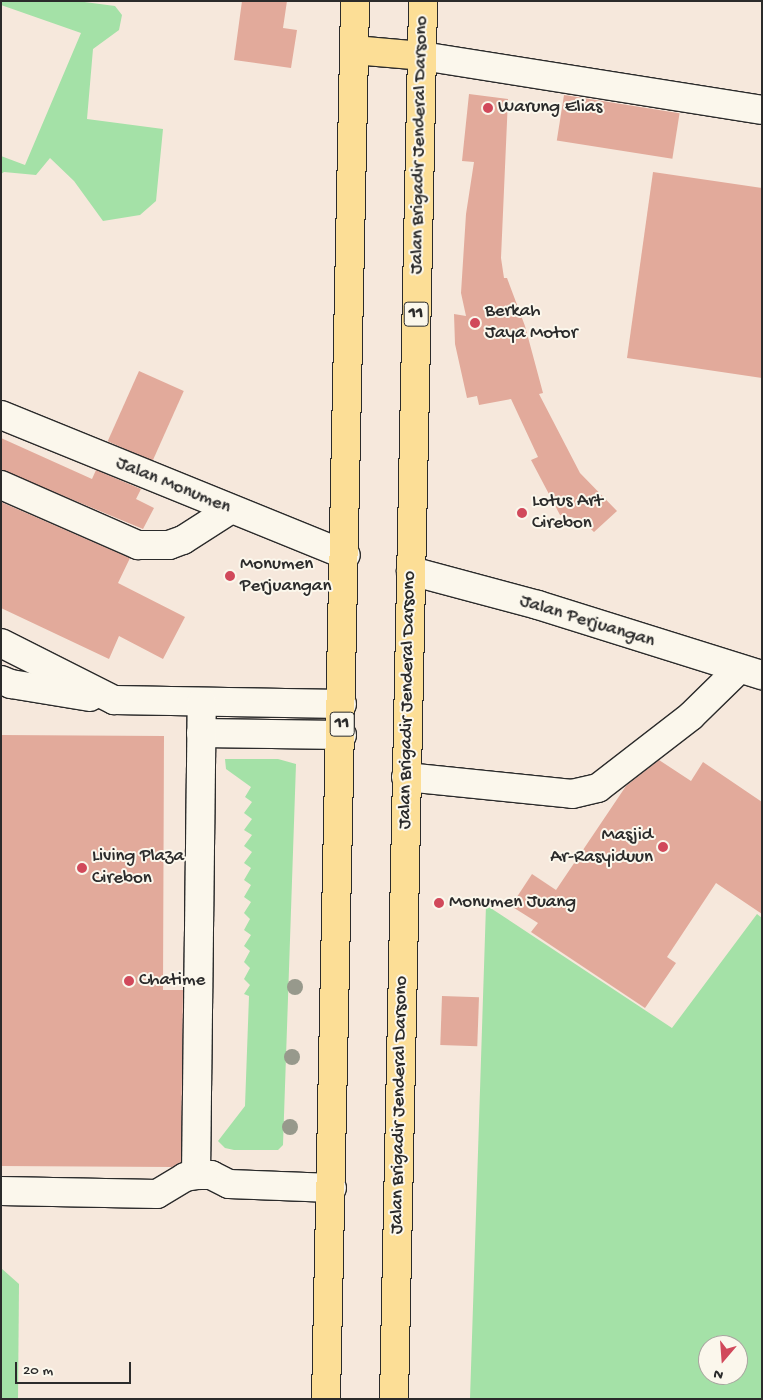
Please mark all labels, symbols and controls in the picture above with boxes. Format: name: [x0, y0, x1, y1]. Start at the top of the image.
street label: Jalan Brigadir Jenderal Darsono: [406, 16, 434, 274]
place label: Warung Elias: [498, 97, 602, 119]
marker: Warung Elias: [482, 102, 494, 114]
road number: 11: [404, 298, 428, 329]
place label: Berkah Jaya Motor: [485, 301, 577, 345]
marker: Berkah Jaya Motor: [469, 317, 481, 329]
street label: Jalan Monumen: [112, 453, 234, 519]
place label: Lotus Art Cirebon: [532, 491, 603, 535]
marker: Lotus Art Cirebon: [516, 507, 528, 519]
place label: Monumen Perjuangan: [240, 554, 331, 598]
marker: Monumen Perjuangan: [224, 570, 236, 582]
street label: Jalan Brigadir Jenderal Darsono: [394, 571, 422, 829]
street label: Jalan Perjuangan: [517, 591, 657, 653]
road number: 11: [330, 709, 354, 740]
place label: Masjid Ar-Rasyiduun: [550, 825, 653, 869]
marker: Masjid Ar-Rasyiduun: [657, 841, 669, 853]
place label: Living Plaza Cirebon: [92, 846, 184, 890]
marker: Living Plaza Cirebon: [76, 862, 88, 874]
place label: Monumen Juang: [449, 892, 576, 914]
marker: Monumen Juang: [433, 897, 445, 909]
place label: Chatime: [139, 970, 205, 992]
marker: Chatime: [123, 975, 135, 987]
street label: Jalan Brigadir Jenderal Darsono: [386, 976, 414, 1234]
north arrow: [698, 1335, 748, 1385]
scale bar: [18, 1352, 134, 1384]
text: 20 m: [23, 1362, 53, 1380]
text: N: [712, 1364, 725, 1383]

